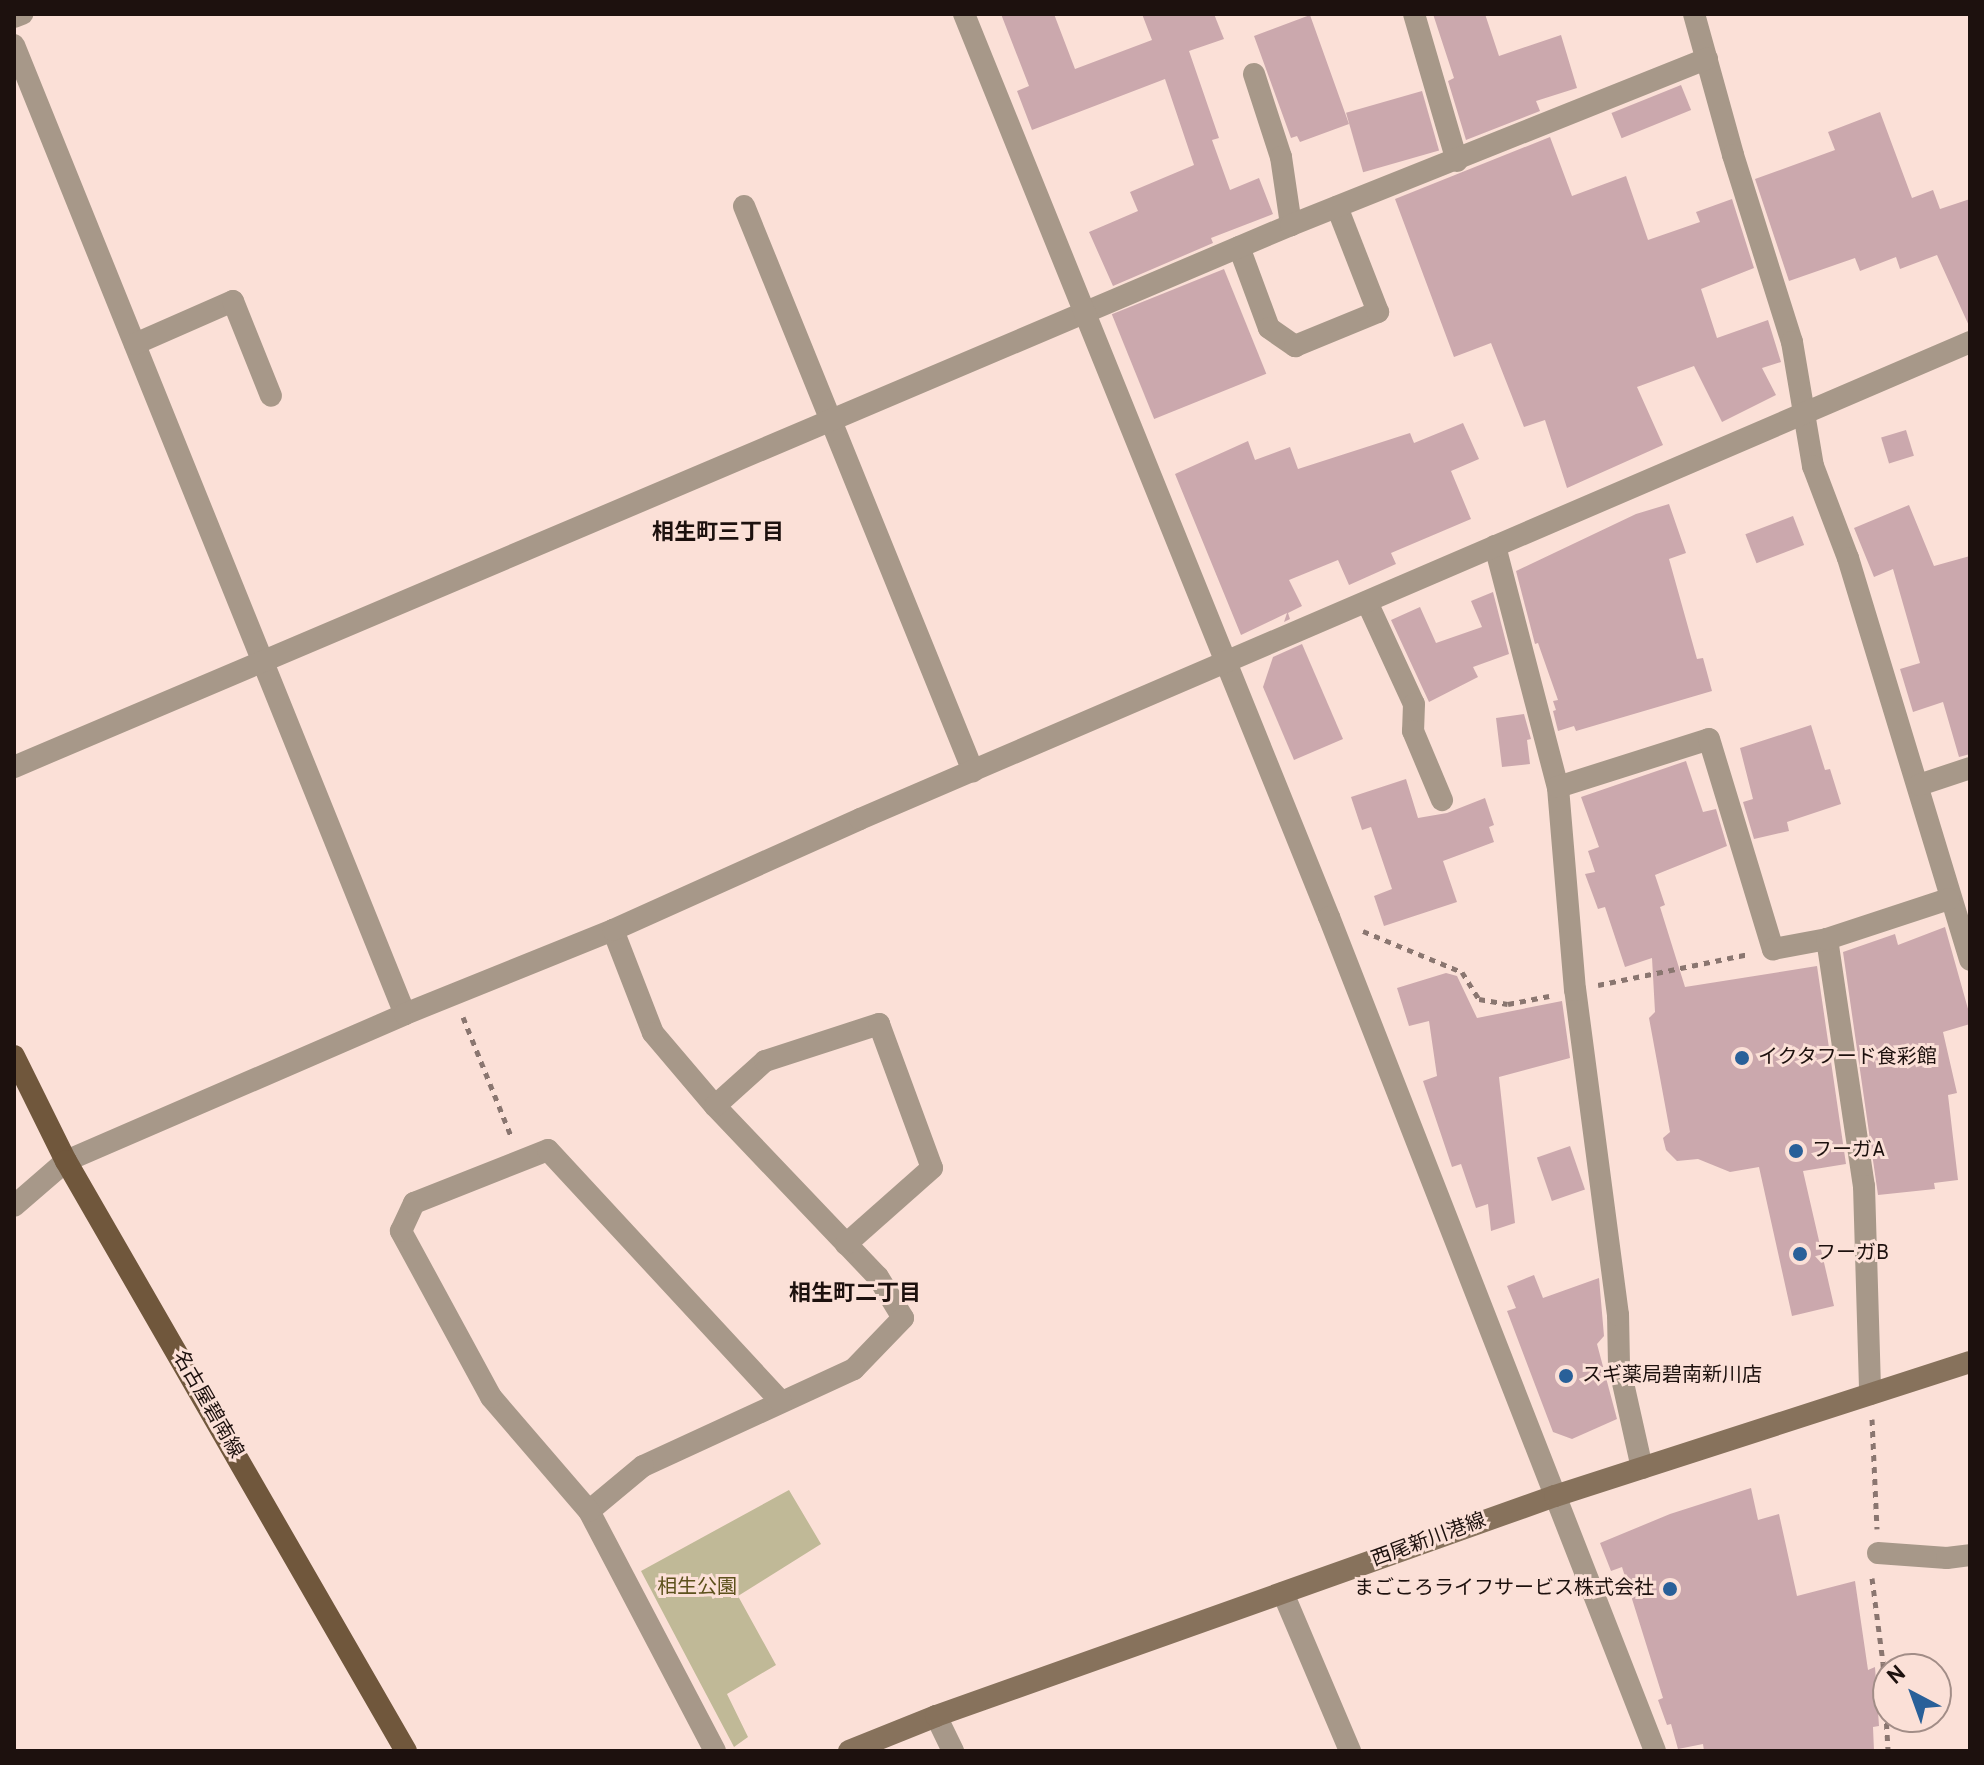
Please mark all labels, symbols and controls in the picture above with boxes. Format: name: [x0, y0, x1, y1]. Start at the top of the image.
district label: 相生町三丁目: [652, 521, 784, 547]
place label: イクタフード食彩館: [1758, 1046, 1938, 1070]
marker: イクタフード食彩館: [1733, 1049, 1751, 1067]
place label: フーガA: [1812, 1139, 1886, 1163]
marker: フーガA: [1787, 1142, 1805, 1160]
place label: フーガB: [1816, 1242, 1889, 1266]
marker: フーガB: [1791, 1245, 1809, 1263]
district label: 相生町二丁目: [789, 1282, 921, 1308]
street label: 名古屋碧南線: [167, 1347, 247, 1463]
place label: スギ薬局碧南新川店: [1582, 1364, 1762, 1388]
marker: スギ薬局碧南新川店: [1557, 1367, 1575, 1385]
street label: 西尾新川港線: [1369, 1509, 1489, 1573]
park label: 相生公園: [657, 1576, 737, 1600]
place label: まごころライフサービス株式会社: [1354, 1577, 1654, 1601]
marker: まごころライフサービス株式会社: [1661, 1580, 1679, 1598]
north arrow: [1872, 1653, 1952, 1733]
text: N: [1882, 1661, 1912, 1691]

